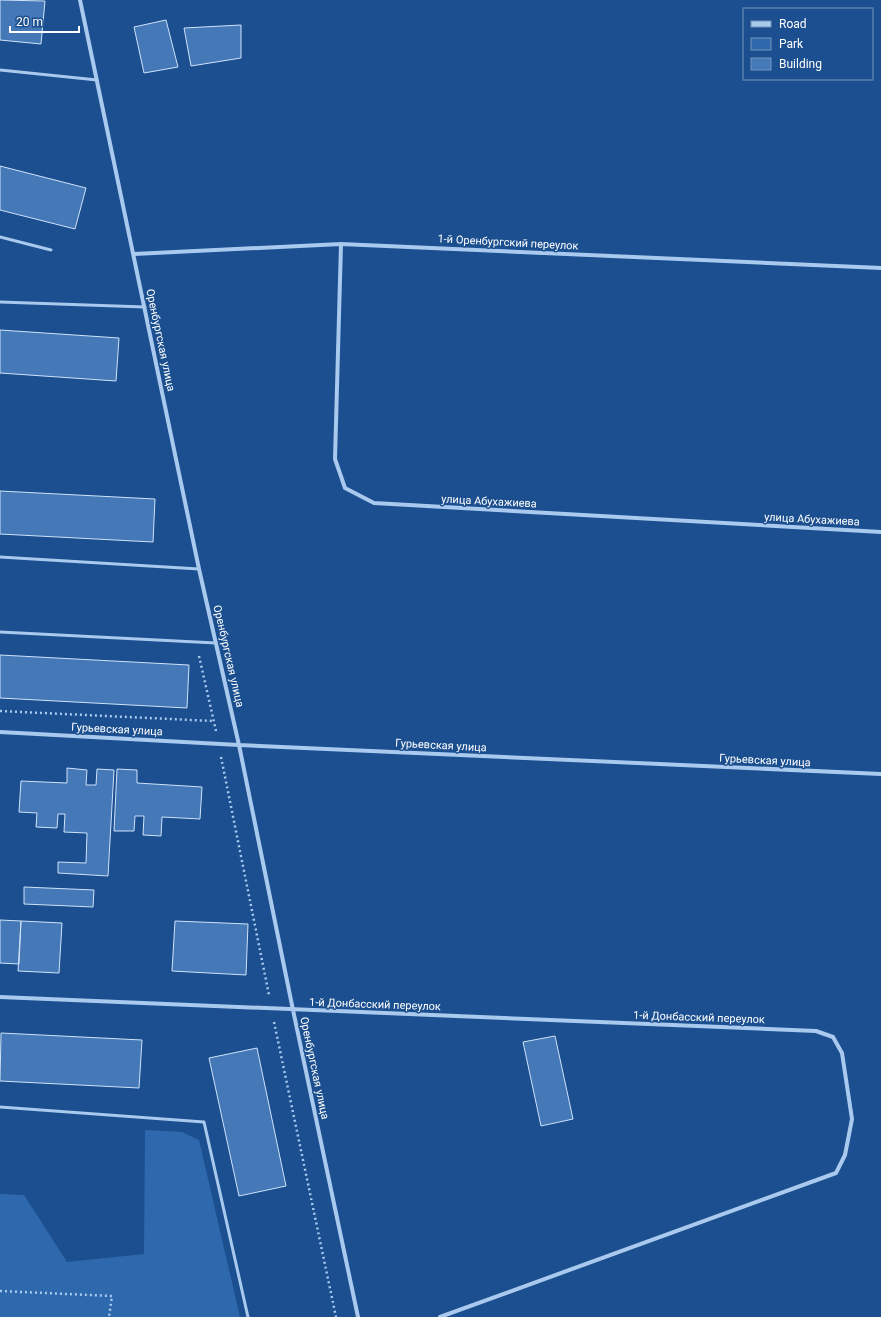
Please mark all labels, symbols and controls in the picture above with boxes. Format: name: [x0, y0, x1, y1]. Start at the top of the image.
scale bar: [10, 8, 79, 34]
legend: [743, 8, 873, 80]
text: 20 m: [16, 15, 43, 29]
text: Road: [779, 17, 807, 31]
text: Park: [779, 37, 804, 51]
text: Building: [779, 57, 822, 71]
street label: 1-й Оренбургский переулок: [437, 232, 579, 253]
street label: Оренбургская улица: [143, 288, 178, 393]
street label: улица Абухажиева: [441, 493, 537, 510]
street label: улица Абухажиева: [764, 511, 860, 528]
street label: Оренбургская улица: [210, 604, 247, 709]
street label: Гурьевская улица: [71, 721, 163, 738]
street label: Гурьевская улица: [395, 737, 487, 754]
street label: Гурьевская улица: [719, 752, 811, 769]
street label: 1-й Донбасский переулок: [309, 996, 441, 1013]
street label: 1-й Донбасский переулок: [633, 1009, 765, 1026]
street label: Оренбургская улица: [297, 1016, 332, 1121]

